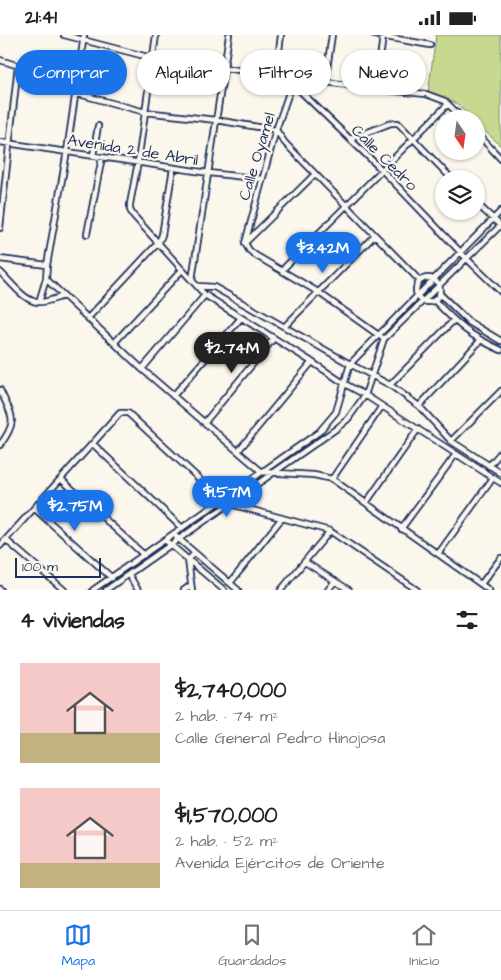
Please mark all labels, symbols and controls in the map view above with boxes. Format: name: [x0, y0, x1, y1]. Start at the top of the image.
text: 21:41: [25, 4, 57, 31]
chip: Comprar: [15, 50, 127, 95]
chip: Alquilar: [137, 50, 230, 95]
chip: Filtros: [240, 50, 331, 95]
chip: Nuevo: [341, 50, 426, 95]
street label: Calle Oyamel: [233, 110, 282, 203]
north arrow: [435, 110, 485, 160]
map controls: [435, 110, 485, 220]
street label: Calle Cedro: [346, 120, 422, 196]
street label: Avenida 2 de Abril: [66, 129, 200, 171]
button: layers: [435, 170, 485, 220]
pin: $3.42M: [282, 231, 364, 274]
text: $3.42M: [297, 237, 349, 259]
pin: $2.74M: [191, 331, 273, 374]
text: $2.74M: [205, 337, 259, 359]
pin: $1.57M: [186, 475, 268, 518]
text: $1.57M: [203, 481, 251, 503]
pin: $2.75M: [34, 489, 116, 532]
text: $2.75M: [48, 495, 102, 517]
scale bar: [15, 555, 101, 578]
text: 100 m: [22, 557, 58, 577]
text: 4 viviendas: [20, 606, 125, 635]
icon: filters: [453, 606, 481, 634]
text: $2,740,000: [175, 676, 286, 705]
icon: home: [60, 683, 120, 743]
text: 2 hab. · 74 m²: [175, 705, 279, 727]
text: Calle General Pedro Hinojosa: [175, 727, 385, 749]
text: $1,570,000: [175, 801, 278, 830]
icon: home: [60, 808, 120, 868]
text: 2 hab. · 52 m²: [175, 830, 278, 852]
text: Avenida Ejércitos de Oriente: [175, 852, 385, 874]
tab: Mapa: [62, 921, 95, 971]
tab: Guardados: [218, 921, 286, 971]
tab: Inicio: [409, 921, 439, 971]

